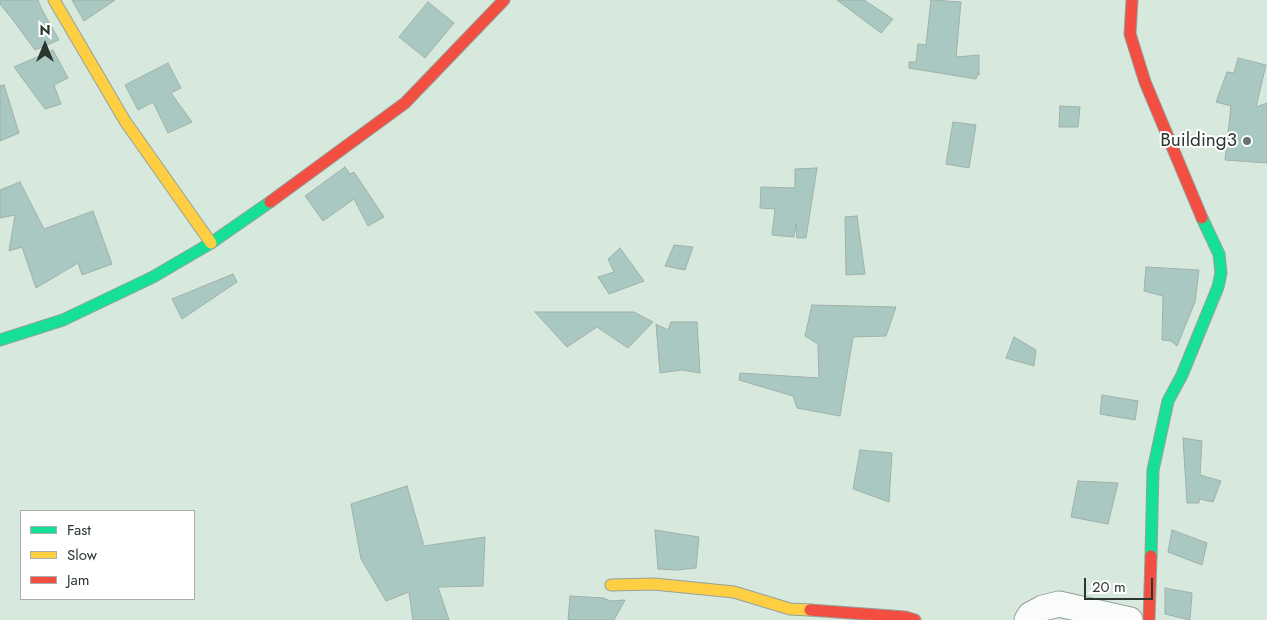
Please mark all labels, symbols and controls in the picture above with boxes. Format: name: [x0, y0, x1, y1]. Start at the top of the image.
north arrow: [20, 20, 70, 70]
text: N: [39, 20, 51, 40]
place label: Building3: [1160, 130, 1237, 152]
marker: Building3: [1241, 135, 1253, 147]
legend: [20, 510, 195, 600]
text: Fast: [67, 519, 91, 541]
text: Slow: [67, 544, 97, 566]
scale bar: [1087, 568, 1156, 600]
text: Jam: [67, 569, 90, 591]
text: 20 m: [1092, 576, 1126, 598]

